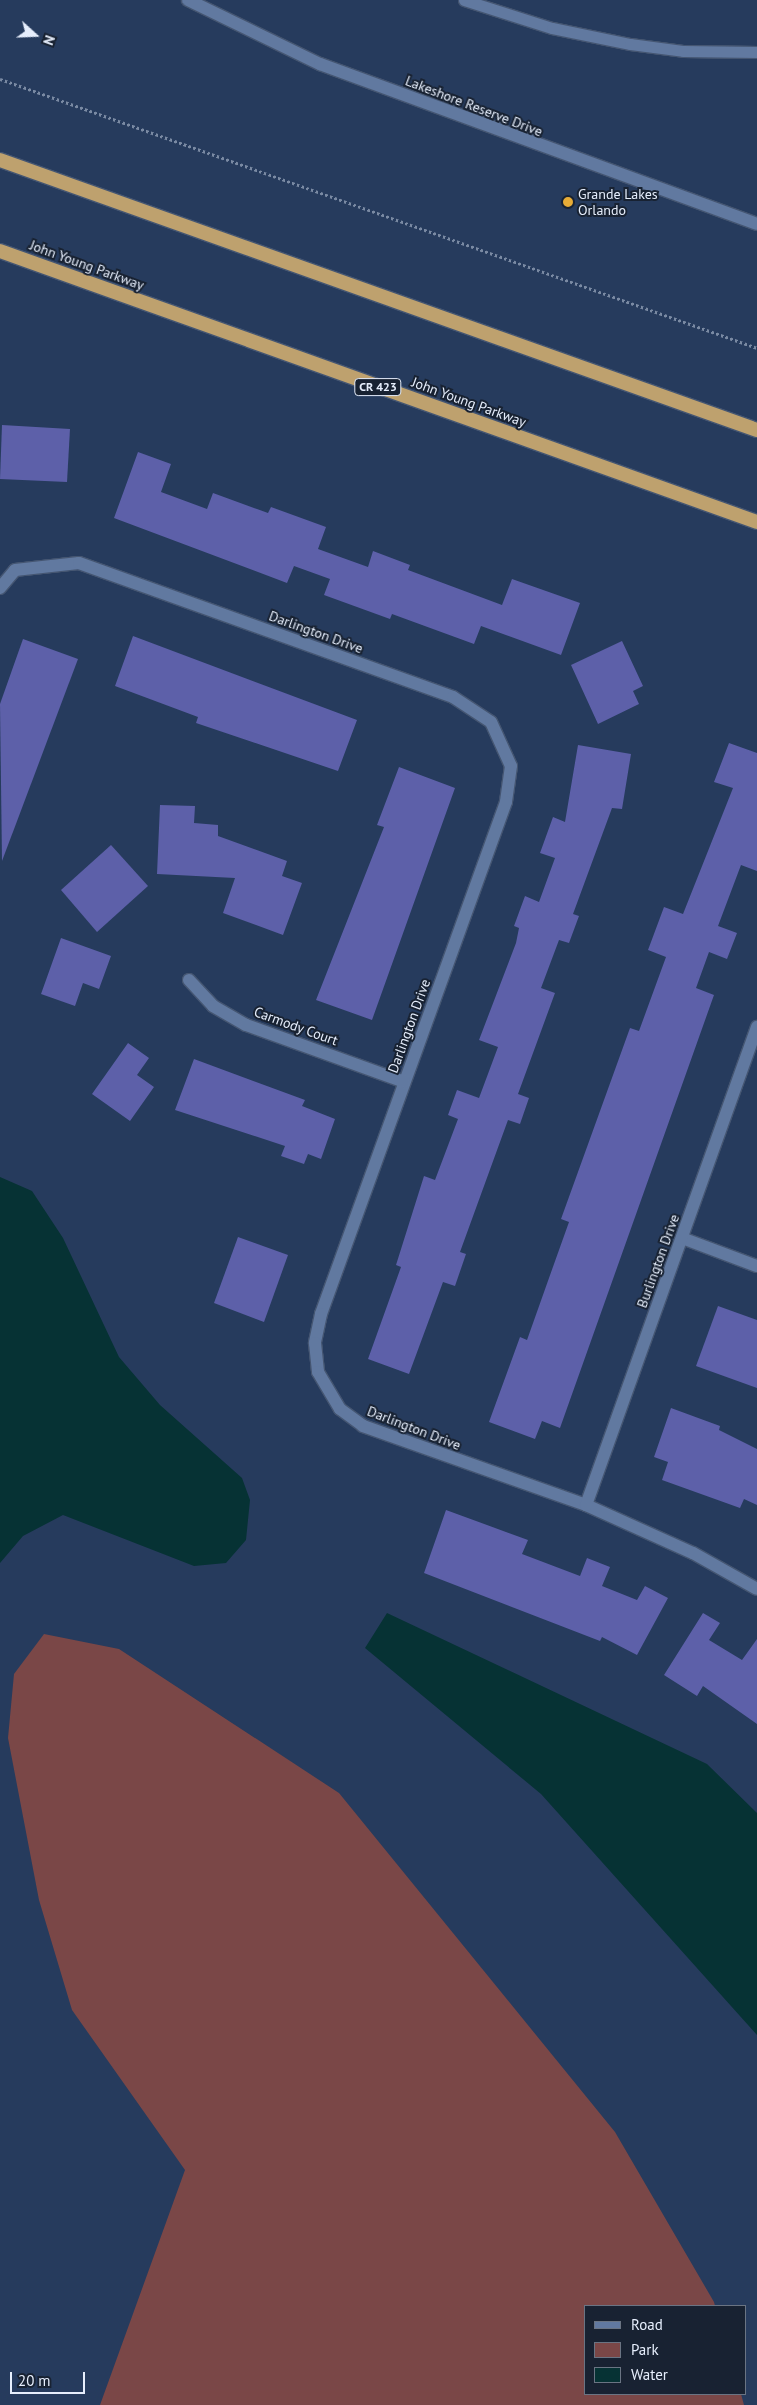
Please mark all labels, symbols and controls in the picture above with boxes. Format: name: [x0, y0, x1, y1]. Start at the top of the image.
north arrow: [10, 10, 60, 60]
text: N: [39, 33, 59, 48]
street label: Lakeshore Reserve Drive: [403, 72, 545, 140]
place label: Grande Lakes Orlando: [578, 186, 658, 218]
marker: Grande Lakes Orlando: [562, 196, 574, 208]
street label: John Young Parkway: [27, 236, 147, 294]
street label: John Young Parkway: [409, 373, 529, 431]
road number: CR 423: [354, 378, 402, 397]
street label: Darlington Drive: [267, 607, 365, 657]
street label: Darlington Drive: [384, 977, 434, 1075]
street label: Carmody Court: [251, 1003, 341, 1049]
street label: Burlington Drive: [633, 1212, 683, 1310]
street label: Darlington Drive: [365, 1402, 463, 1454]
legend: [584, 2305, 747, 2395]
text: Road: [631, 2315, 663, 2334]
text: Park: [631, 2340, 659, 2359]
scale bar: [12, 2362, 88, 2394]
text: Water: [631, 2365, 668, 2384]
text: 20 m: [18, 2371, 51, 2390]

